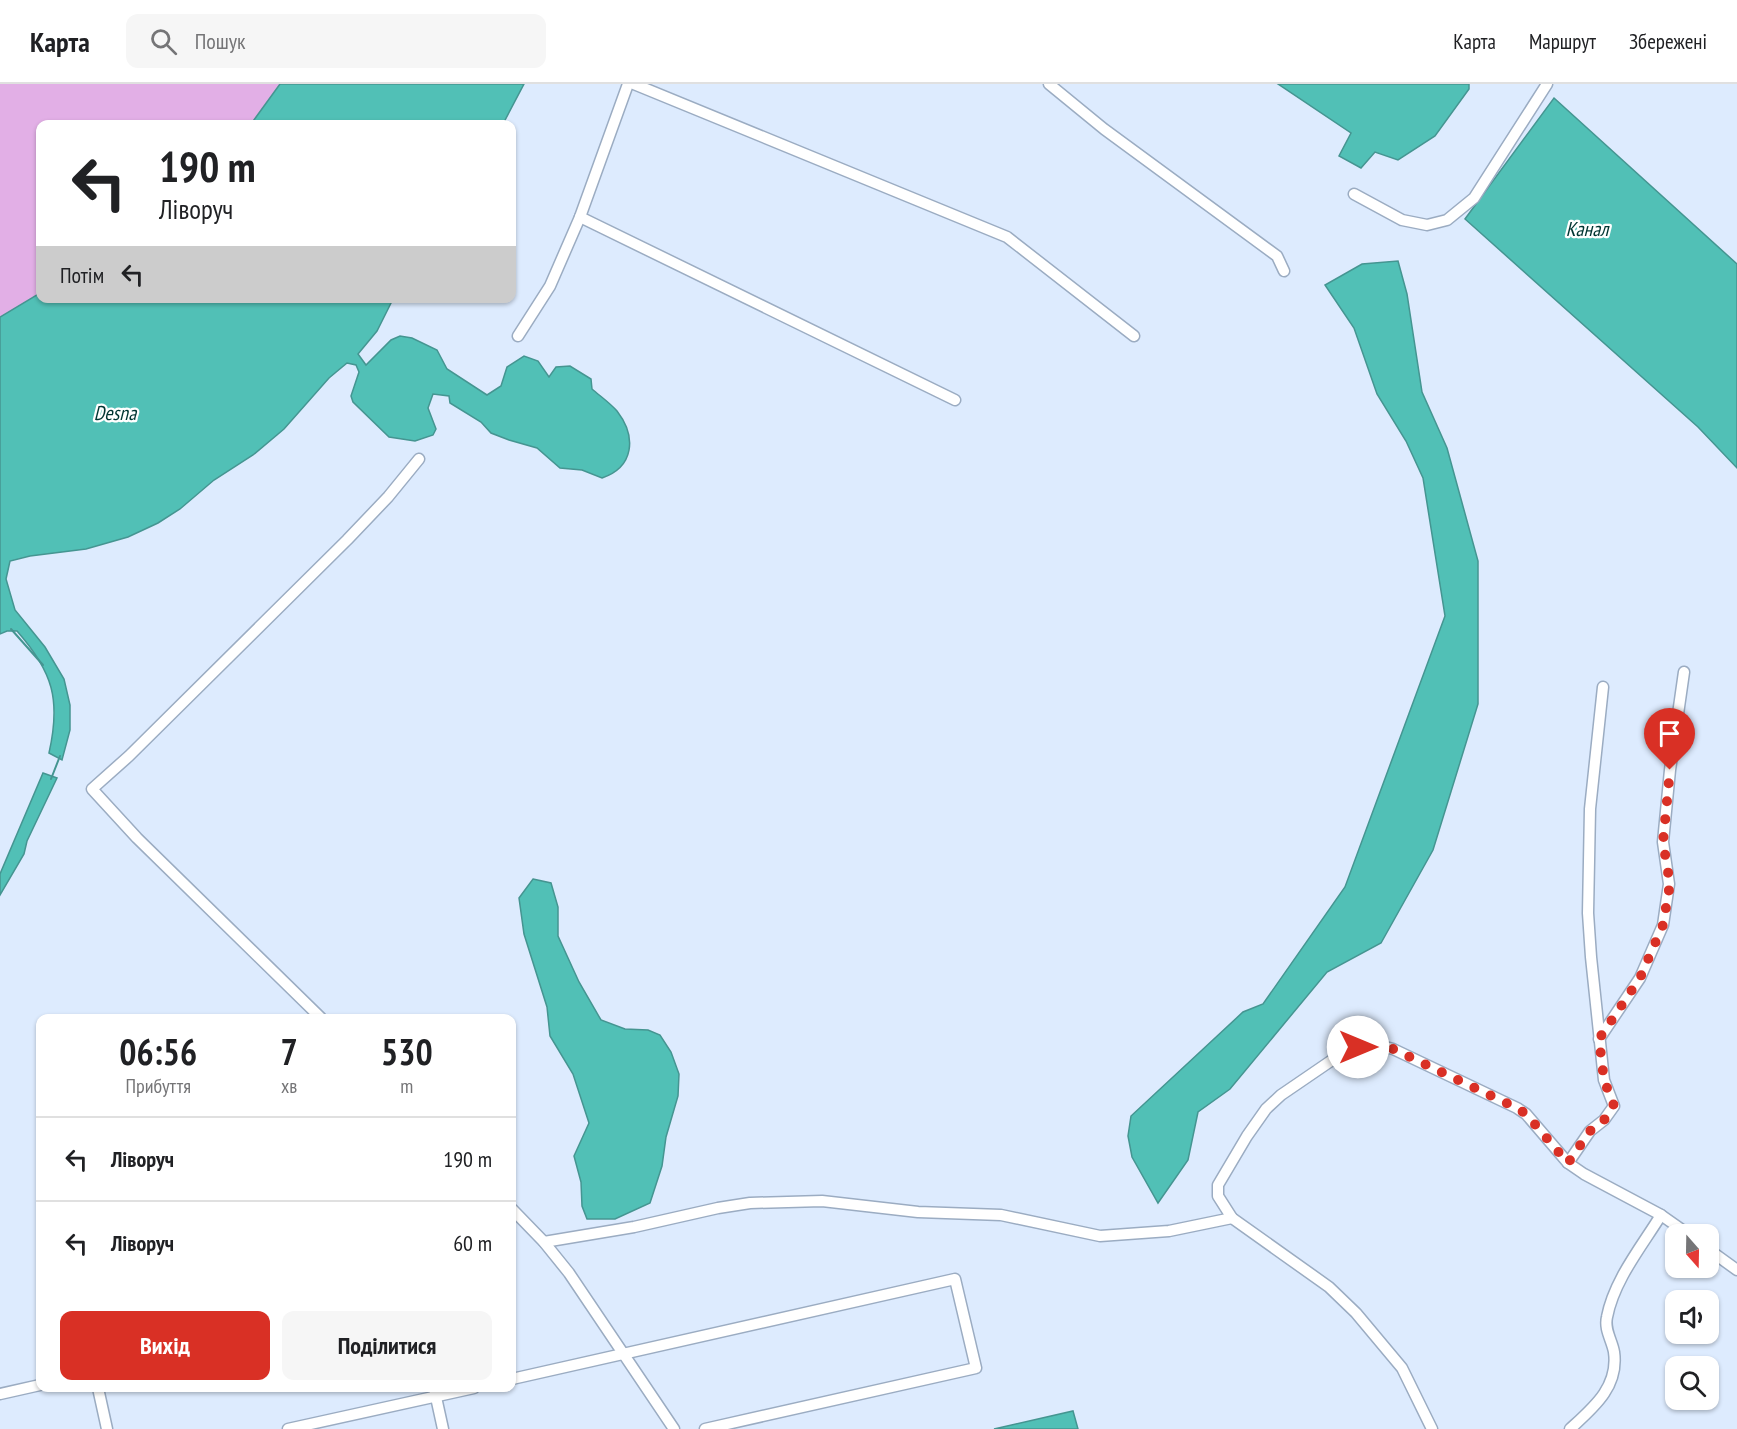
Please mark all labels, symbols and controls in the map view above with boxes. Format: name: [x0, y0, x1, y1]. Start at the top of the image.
search box: [126, 14, 546, 68]
text: Карта: [30, 23, 90, 60]
icon: search: [147, 25, 180, 58]
text: Пошук: [195, 27, 246, 55]
text: Карта: [1453, 28, 1496, 55]
text: Маршрут: [1529, 28, 1596, 55]
text: Збережені: [1629, 28, 1707, 55]
text: 190 m: [159, 139, 256, 194]
icon: left: [60, 144, 138, 222]
text: Ліворуч: [159, 192, 233, 226]
water label: Канал: [1566, 216, 1610, 242]
icon: left: [116, 258, 149, 291]
text: Потім: [60, 261, 104, 289]
water label: Desna: [94, 400, 137, 426]
pin: [1644, 708, 1695, 770]
icon: arrive: [1653, 717, 1686, 750]
position arrow: [1326, 1015, 1390, 1079]
text: 06:56: [119, 1028, 197, 1075]
text: 7: [281, 1028, 298, 1075]
text: 530: [381, 1028, 433, 1075]
text: Прибуття: [126, 1073, 191, 1099]
text: хв: [281, 1073, 297, 1099]
text: m: [400, 1073, 413, 1099]
icon: left: [60, 1143, 93, 1176]
text: Ліворуч: [111, 1145, 174, 1173]
text: 190 m: [443, 1145, 492, 1173]
north arrow: [1665, 1224, 1719, 1278]
map controls: [1665, 1224, 1719, 1410]
icon: left: [60, 1227, 93, 1260]
text: Ліворуч: [111, 1229, 174, 1257]
text: 60 m: [453, 1229, 492, 1257]
button: sound: [1665, 1290, 1719, 1344]
button: Вихід: [60, 1311, 270, 1380]
button: Поділитися: [282, 1311, 492, 1380]
button: search: [1665, 1356, 1719, 1410]

